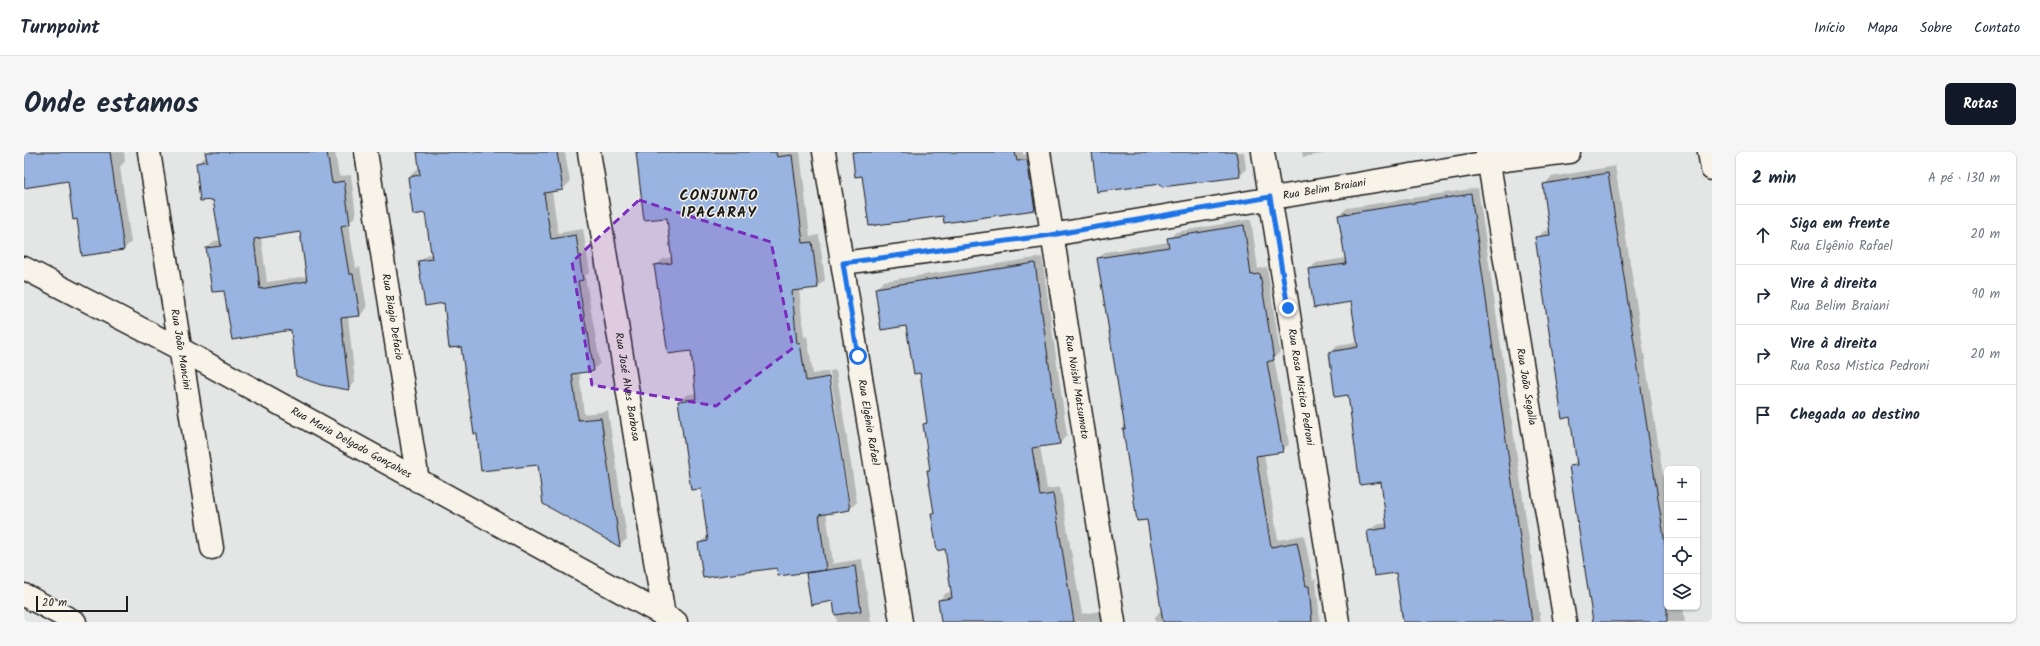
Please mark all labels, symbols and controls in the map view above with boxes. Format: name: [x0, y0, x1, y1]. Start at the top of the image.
text: Turnpoint: [20, 13, 100, 43]
text: Início: [1814, 17, 1845, 39]
text: Mapa: [1867, 17, 1898, 39]
text: Sobre: [1920, 17, 1952, 39]
text: Contato: [1974, 17, 2020, 39]
text: Onde estamos: [24, 82, 199, 127]
button: Rotas: [1945, 83, 2016, 125]
text: 2 min: [1752, 165, 1796, 192]
text: A pé · 130 m: [1928, 168, 2000, 189]
street label: Rua Belim Braiani: [1281, 174, 1368, 205]
district label: CONJUNTO IPACARAY: [679, 184, 759, 225]
text: Siga em frente: [1790, 212, 1890, 236]
icon: ahead: [1752, 224, 1774, 246]
text: 20 m: [1970, 224, 2000, 245]
text: Rua Elgênio Rafael: [1790, 236, 1893, 257]
street label: Rua Biagio Defacio: [376, 272, 408, 361]
text: Vire à direita: [1790, 272, 1877, 296]
icon: right: [1752, 284, 1774, 306]
text: 90 m: [1972, 284, 2000, 305]
text: Rua Belim Braiani: [1790, 296, 1889, 317]
route end: [1279, 299, 1297, 317]
street label: Rua João Mancini: [165, 308, 196, 392]
street label: Rua Rosa Mistica Pedroni: [1282, 327, 1319, 447]
street label: Rua José Alves Barbosa: [609, 331, 645, 443]
text: Vire à direita: [1790, 332, 1877, 356]
street label: Rua Noishi Matsumoto: [1059, 334, 1094, 440]
icon: right: [1752, 344, 1774, 366]
text: 20 m: [1970, 344, 2000, 365]
route start: [849, 347, 867, 365]
street label: Rua João Segalla: [1511, 347, 1541, 427]
text: Rua Rosa Mistica Pedroni: [1790, 356, 1929, 377]
street label: Rua Elgênio Rafael: [852, 378, 884, 467]
street label: Rua Maria Delgado Gonçalves: [287, 402, 415, 484]
text: Chegada ao destino: [1790, 403, 1920, 427]
icon: arrive: [1752, 404, 1774, 426]
map controls: [1664, 466, 1700, 610]
button: +: [1664, 466, 1700, 502]
button: −: [1664, 502, 1700, 538]
button: locate: [1664, 538, 1700, 574]
button: layers: [1664, 574, 1700, 610]
scale bar: [36, 594, 128, 613]
text: 20 m: [42, 594, 67, 612]

